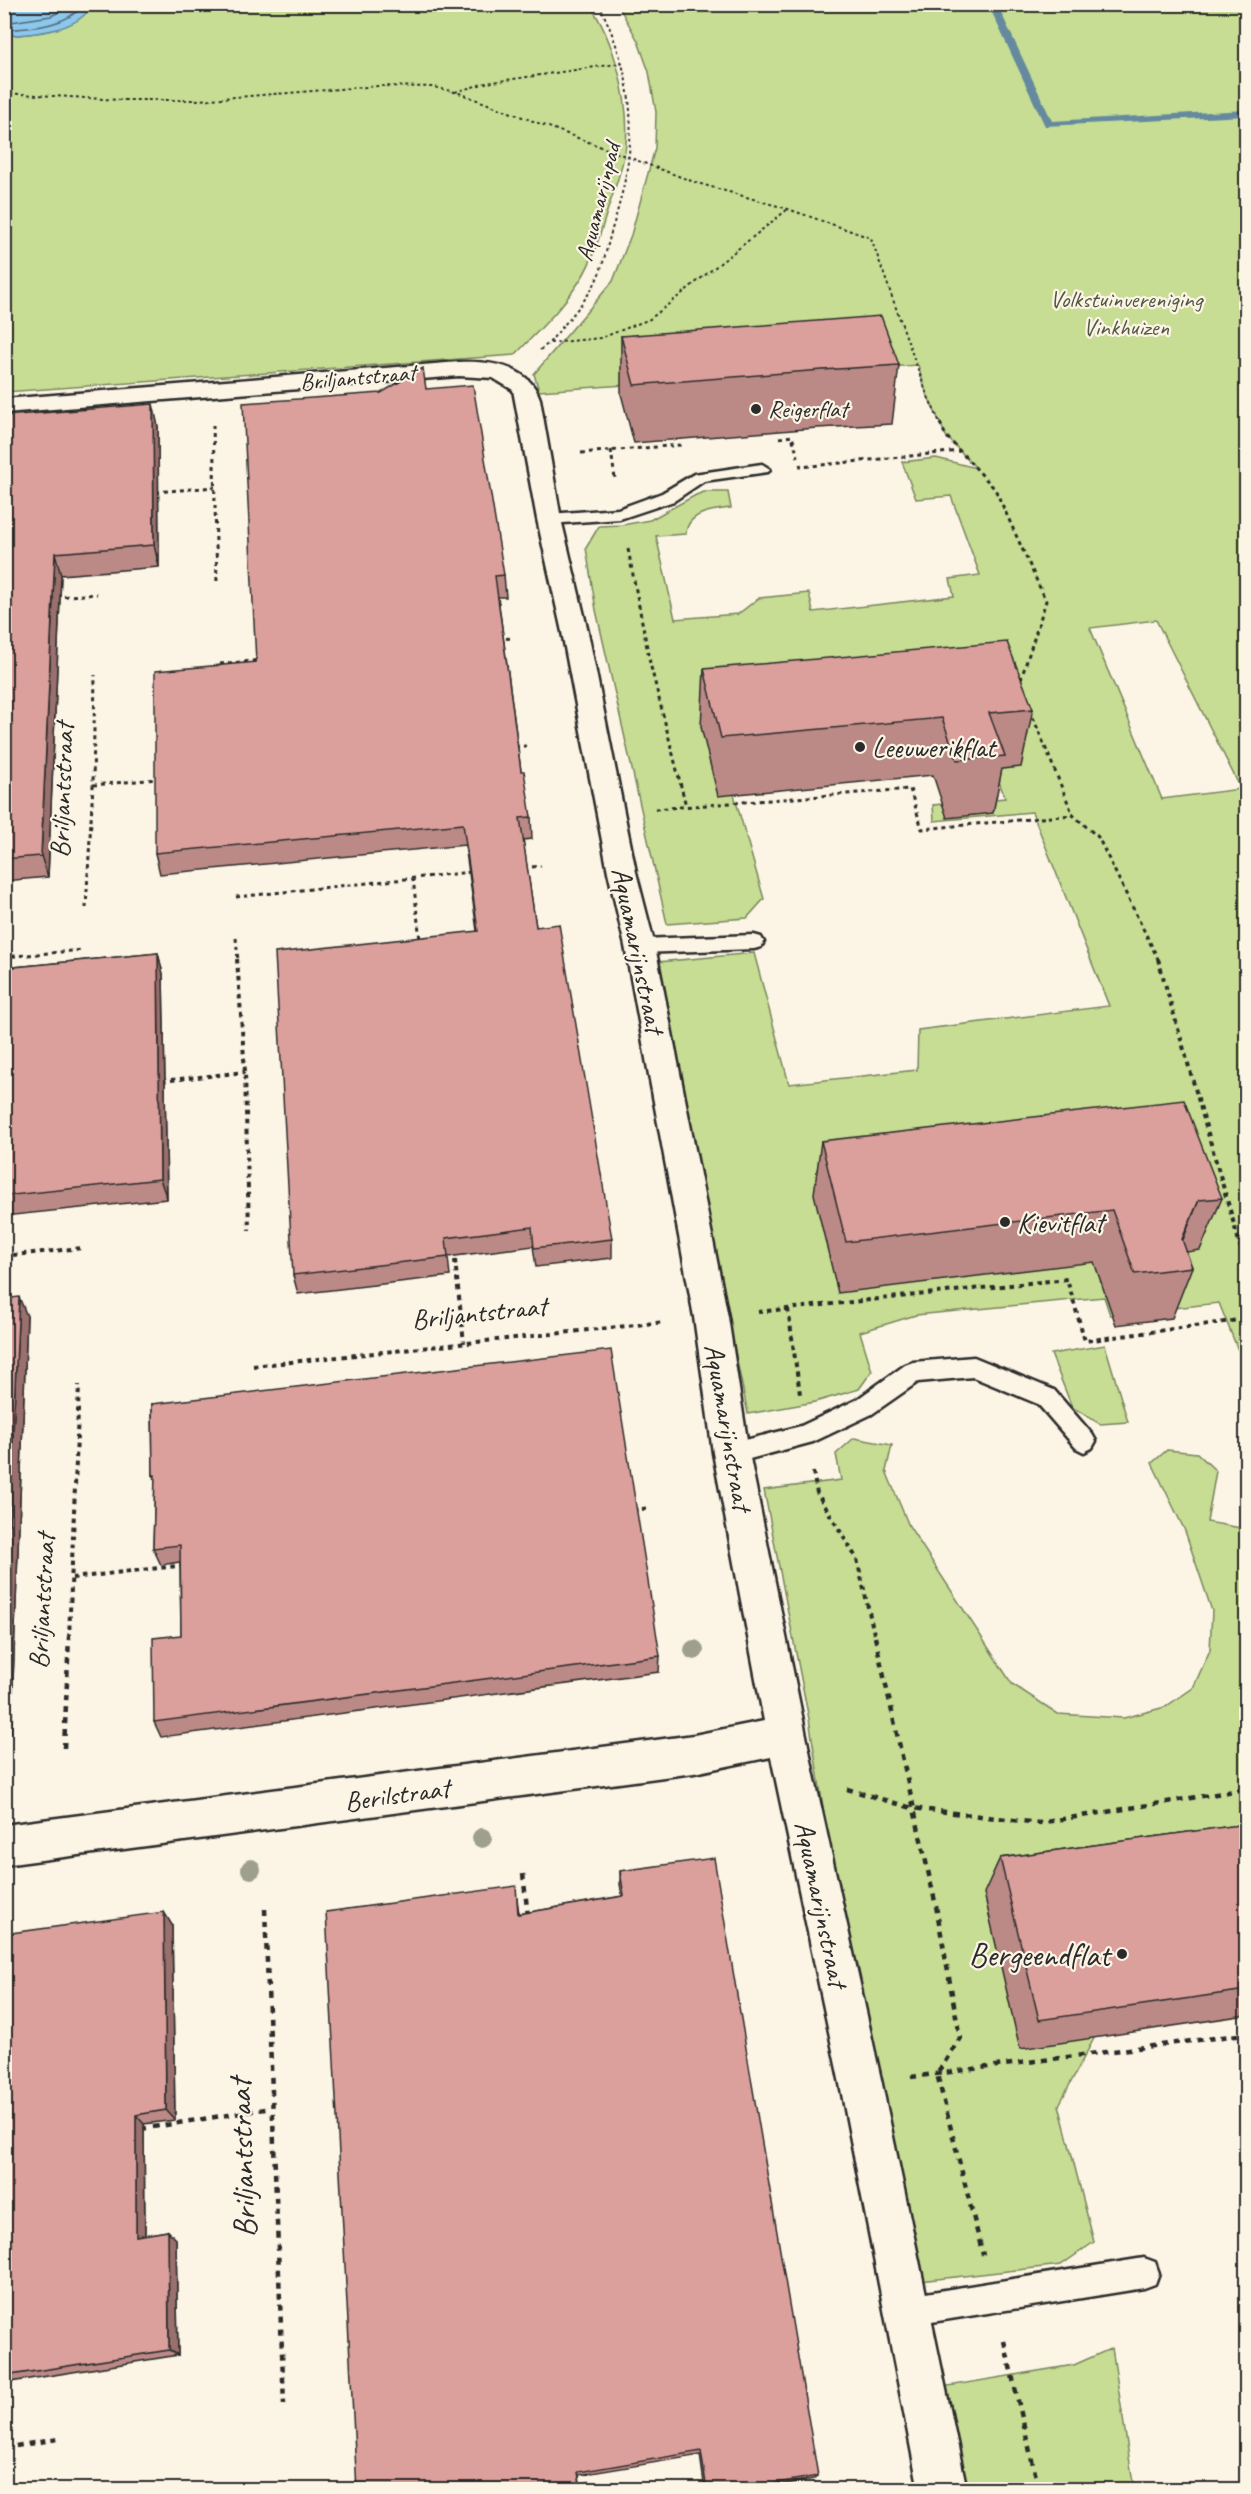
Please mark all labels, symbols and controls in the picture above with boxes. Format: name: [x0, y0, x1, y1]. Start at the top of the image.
street label: Aquamarijnpad: [569, 136, 628, 264]
park label: Volkstuinvereniging Vinkhuizen: [1050, 284, 1205, 342]
street label: Briljantstraat: [299, 357, 420, 397]
place label: Reigerflat: [768, 394, 850, 424]
marker: Reigerflat: [749, 402, 763, 416]
street label: Briljantstraat: [42, 718, 81, 858]
place label: Leeuwerikflat: [872, 730, 998, 765]
marker: Leeuwerikflat: [853, 740, 867, 754]
street label: Aquamarijnstraat: [604, 864, 674, 1040]
place label: Kievitflat: [1017, 1205, 1107, 1240]
marker: Kievitflat: [998, 1215, 1012, 1229]
street label: Briljantstraat: [410, 1288, 552, 1337]
street label: Aquamarijnstraat: [697, 1341, 761, 1517]
street label: Briljantstraat: [20, 1529, 63, 1670]
street label: Berilstraat: [342, 1769, 455, 1819]
street label: Aquamarijnstraat: [787, 1818, 857, 1994]
place label: Bergeendflat: [969, 1934, 1113, 1976]
marker: Bergeendflat: [1115, 1947, 1129, 1961]
street label: Briljantstraat: [218, 2073, 266, 2238]

